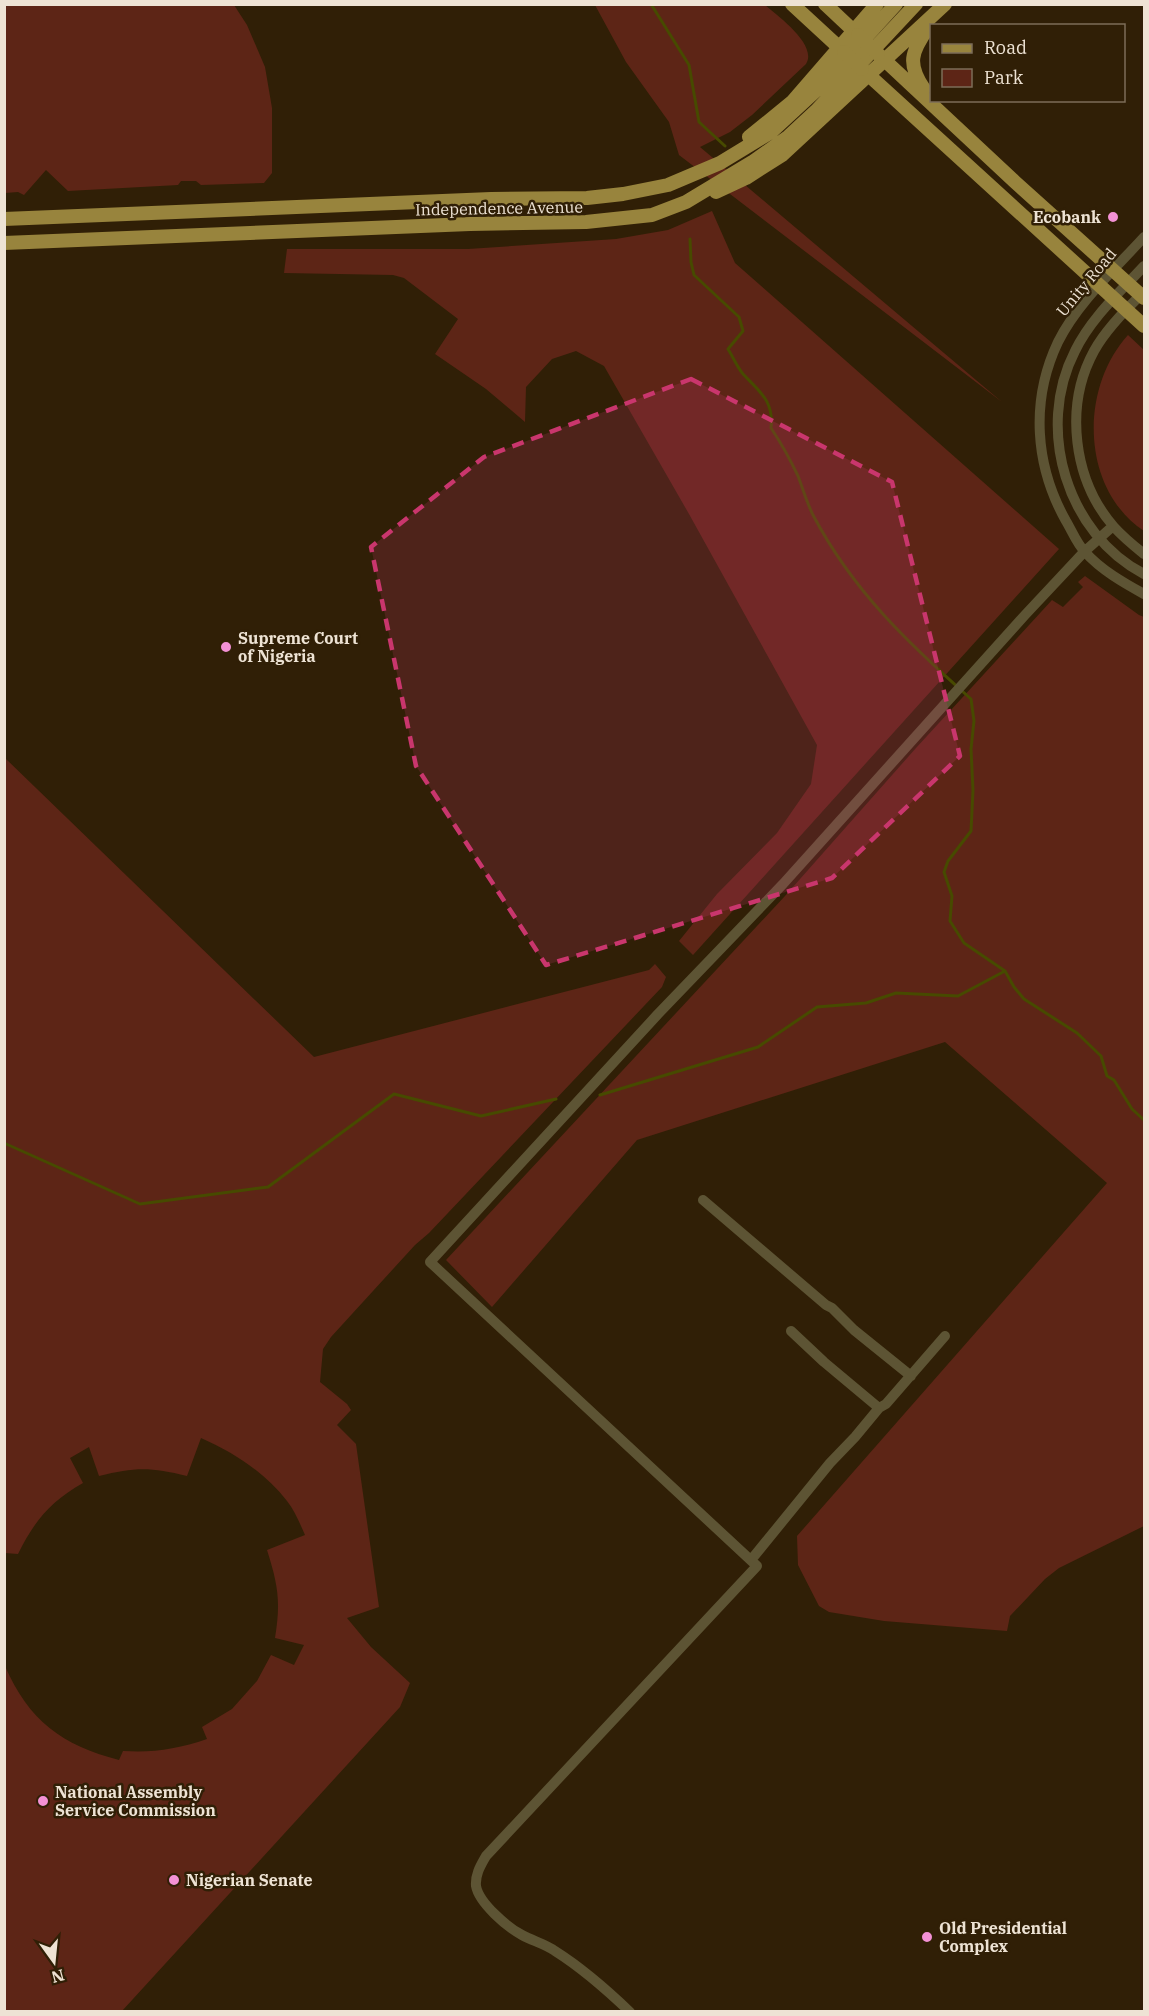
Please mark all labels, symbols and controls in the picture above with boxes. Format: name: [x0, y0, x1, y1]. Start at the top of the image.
legend: [930, 24, 1125, 102]
text: Road: [984, 36, 1027, 59]
text: Park: [984, 66, 1024, 89]
street label: Independence Avenue: [415, 197, 583, 219]
place label: Ecobank: [1033, 207, 1101, 227]
marker: Ecobank: [1106, 210, 1120, 224]
street label: Unity Road: [1052, 244, 1121, 320]
place label: Supreme Court of Nigeria: [238, 628, 358, 666]
marker: Supreme Court of Nigeria: [219, 640, 233, 654]
place label: National Assembly Service Commission: [55, 1782, 216, 1820]
marker: National Assembly Service Commission: [36, 1794, 50, 1808]
place label: Nigerian Senate: [186, 1870, 313, 1890]
marker: Nigerian Senate: [167, 1873, 181, 1887]
place label: Old Presidential Complex: [939, 1918, 1067, 1956]
marker: Old Presidential Complex: [920, 1930, 934, 1944]
north arrow: [24, 1932, 84, 1992]
text: N: [49, 1965, 67, 1988]

